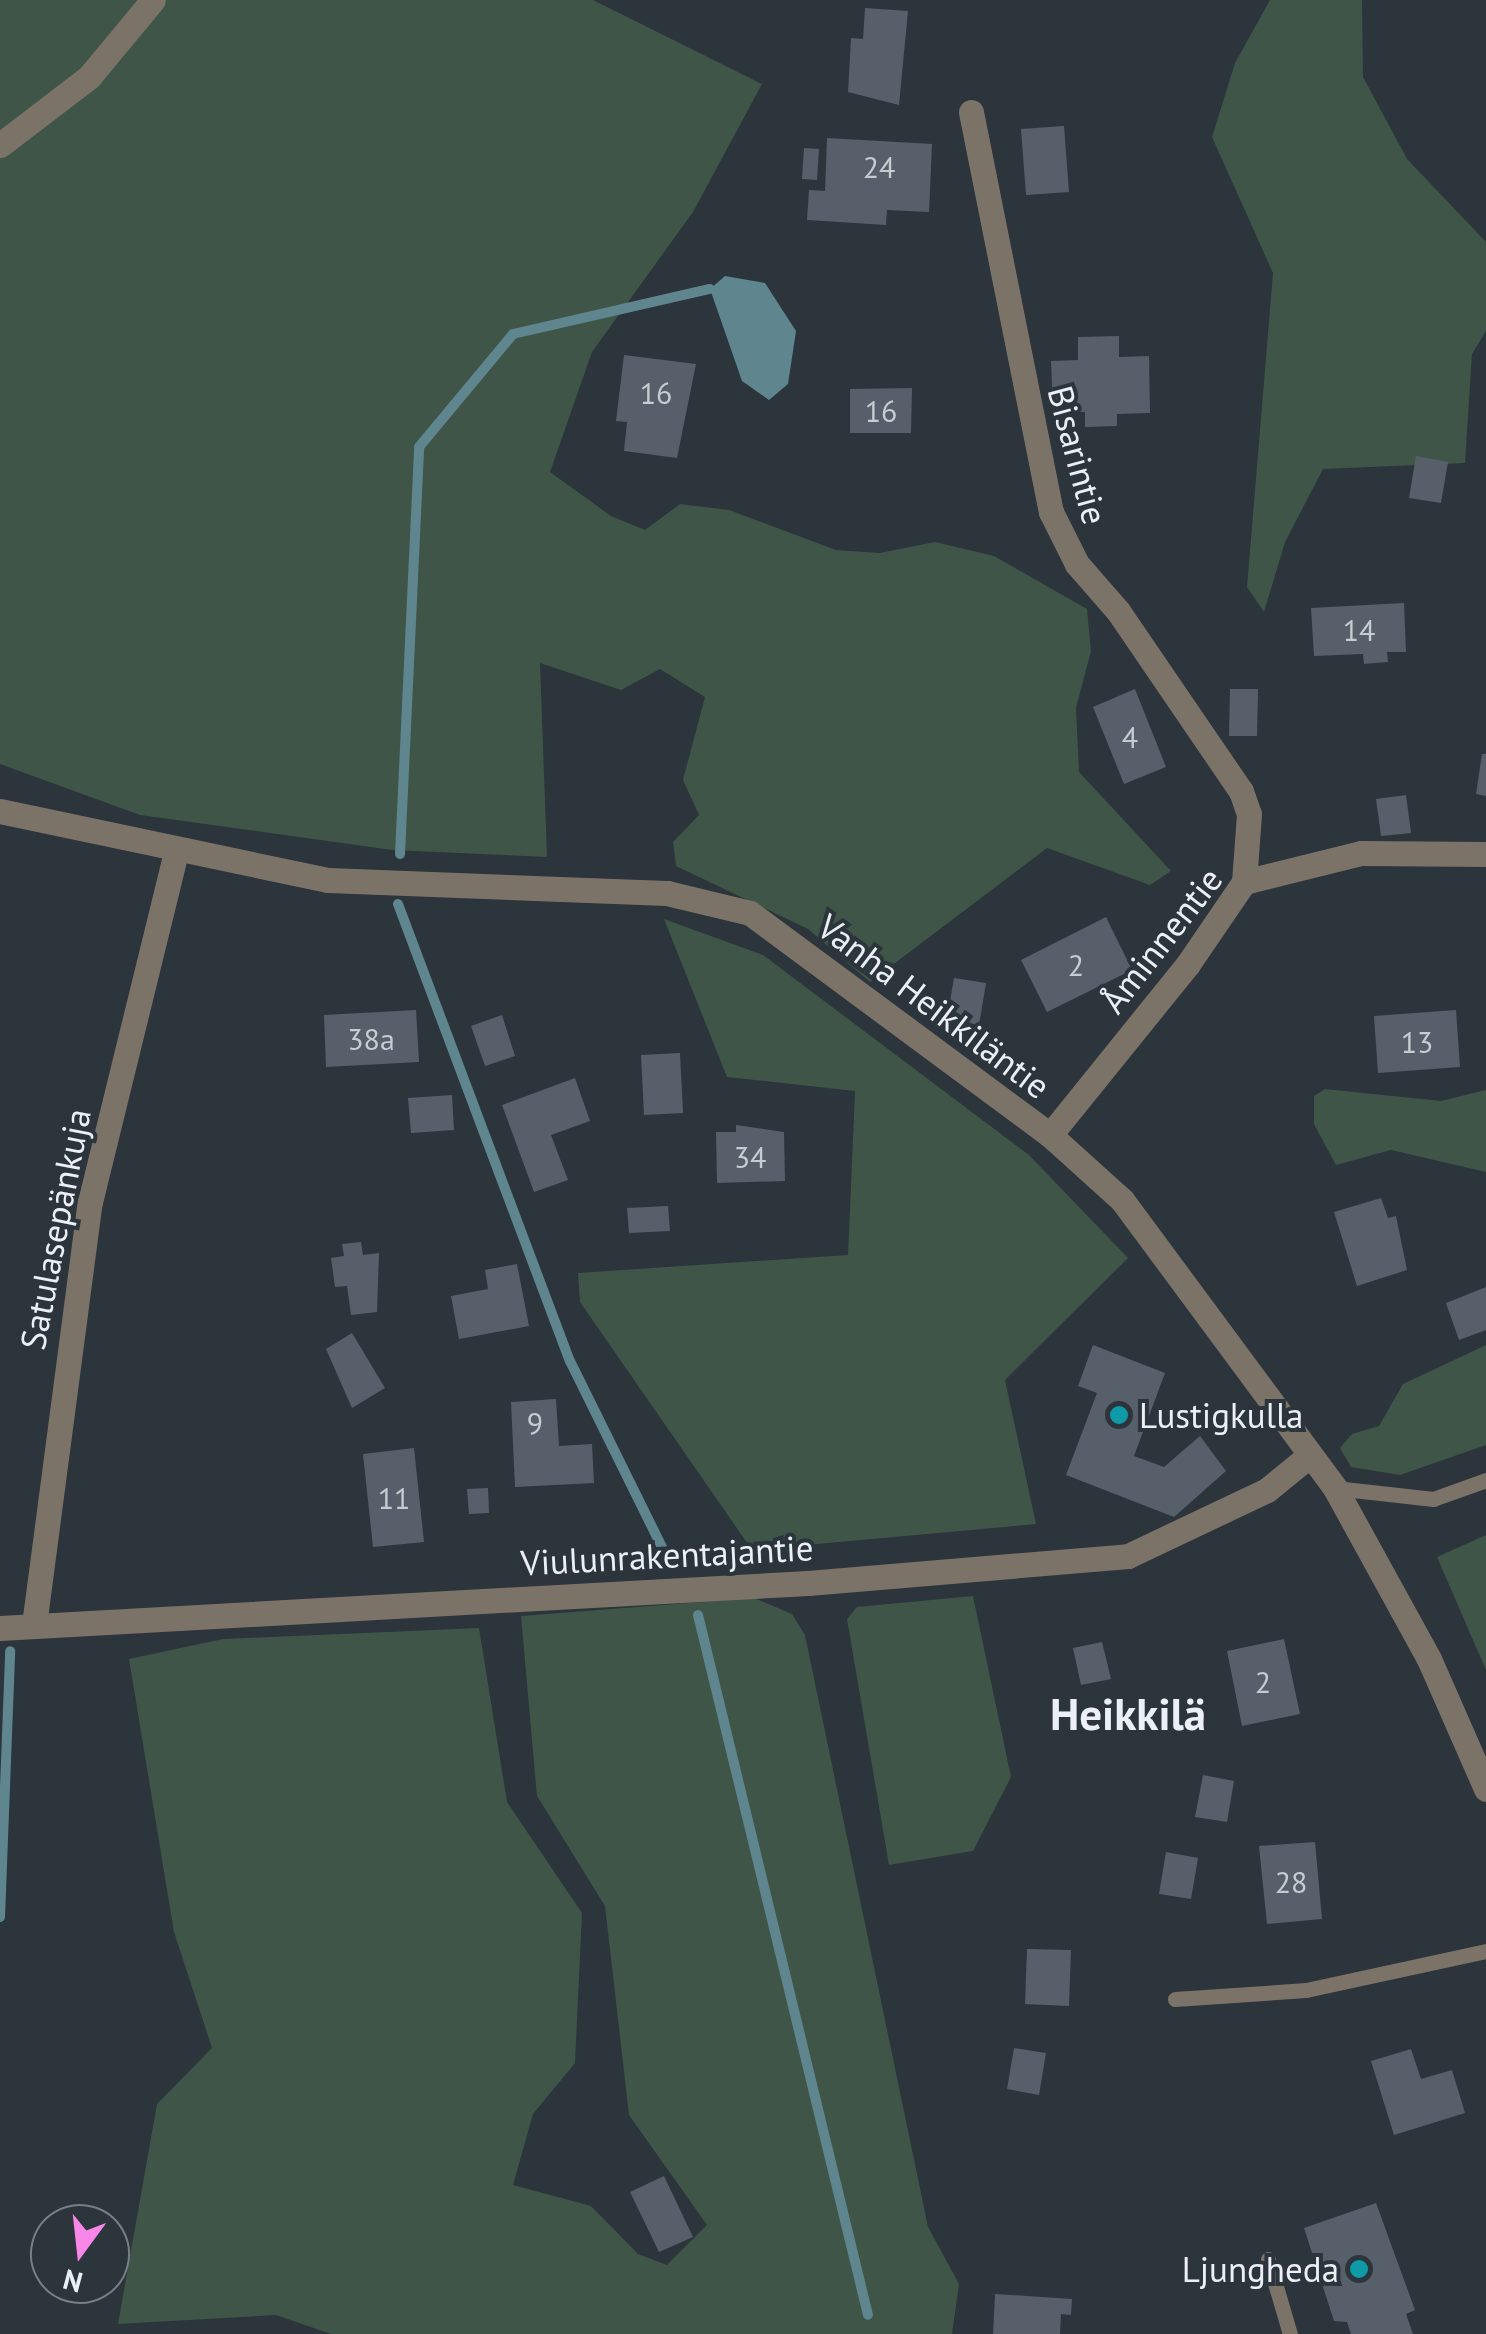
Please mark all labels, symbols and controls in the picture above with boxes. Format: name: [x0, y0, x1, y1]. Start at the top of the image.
house number: 24: [863, 149, 895, 185]
house number: 16: [640, 375, 672, 411]
street label: Bisarintie: [1039, 381, 1117, 529]
house number: 16: [865, 393, 897, 429]
house number: 14: [1343, 612, 1375, 648]
house number: 4: [1122, 719, 1138, 755]
street label: Åminnentie: [1091, 859, 1231, 1021]
street label: Vanha Heikkiläntie: [810, 905, 1058, 1107]
house number: 2: [1068, 947, 1084, 983]
house number: 38a: [347, 1021, 395, 1057]
house number: 13: [1401, 1024, 1433, 1060]
street label: Satulasepänkuja: [11, 1105, 99, 1353]
house number: 34: [734, 1139, 766, 1175]
place label: Lustigkulla: [1139, 1394, 1303, 1436]
marker: Lustigkulla: [1108, 1404, 1130, 1426]
house number: 9: [527, 1405, 543, 1441]
house number: 11: [378, 1480, 410, 1516]
street label: Viulunrakentajantie: [520, 1526, 814, 1584]
house number: 2: [1255, 1664, 1271, 1700]
district label: Heikkilä: [1050, 1687, 1206, 1741]
house number: 28: [1275, 1864, 1307, 1900]
north arrow: [30, 2204, 130, 2304]
place label: Ljungheda: [1182, 2248, 1339, 2290]
marker: Ljungheda: [1348, 2258, 1370, 2280]
text: N: [59, 2261, 86, 2302]

